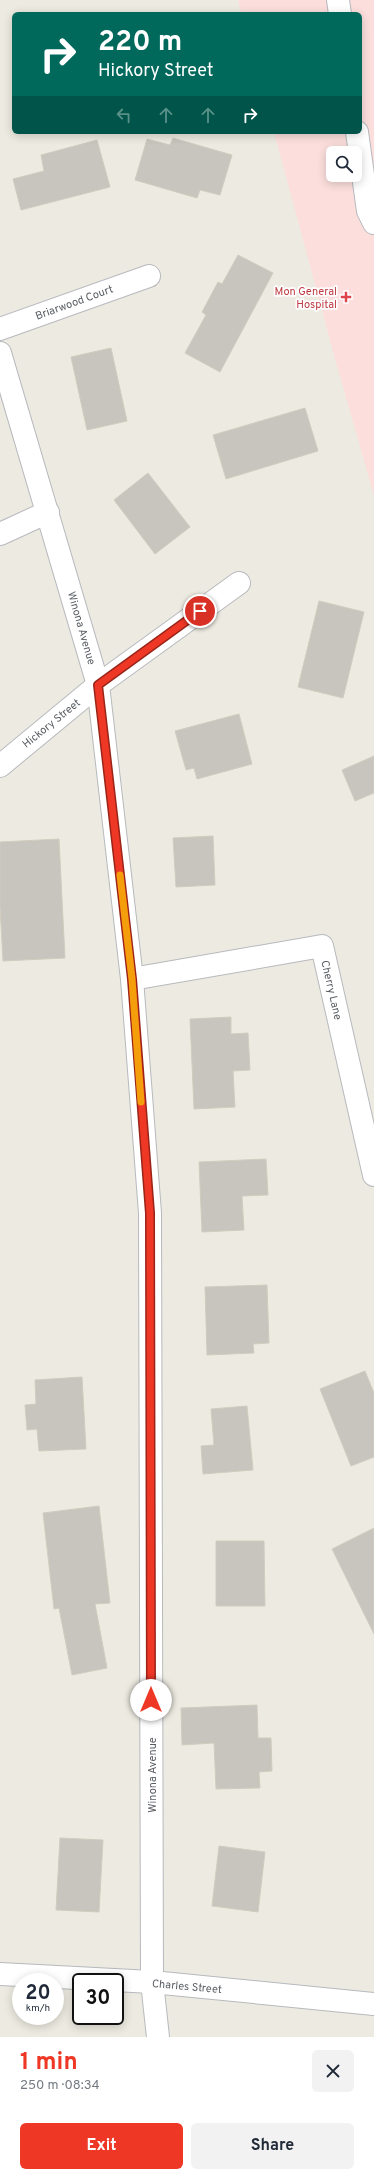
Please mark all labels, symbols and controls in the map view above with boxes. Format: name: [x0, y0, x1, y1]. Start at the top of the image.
text: 220 m: [98, 25, 182, 61]
icon: right: [32, 28, 84, 80]
text: Hickory Street: [98, 60, 214, 83]
icon: left: [113, 104, 135, 126]
icon: ahead: [155, 104, 177, 126]
icon: ahead: [197, 104, 219, 126]
icon: right: [239, 104, 261, 126]
map controls: [326, 146, 362, 182]
button: search: [326, 146, 362, 182]
street label: Briarwood Court: [34, 282, 115, 324]
place label: Mon General Hospital: [275, 285, 337, 312]
marker: Mon General Hospital: [340, 291, 352, 303]
street label: Winona Avenue: [64, 590, 98, 667]
pin: [183, 594, 217, 628]
icon: arrive: [189, 600, 211, 622]
street label: Hickory Street: [20, 696, 83, 751]
street label: Cherry Lane: [317, 959, 345, 1022]
position arrow: [130, 1679, 172, 1721]
street label: Winona Avenue: [146, 1737, 160, 1813]
speed limit sign: 30: [72, 1973, 124, 2025]
street label: Charles Street: [151, 1977, 223, 1997]
text: 20: [25, 1981, 51, 2007]
text: km/h: [26, 2002, 50, 2015]
text: 1 min: [20, 2048, 78, 2078]
button: close: [312, 2050, 354, 2092]
text: 250 m · 08:34: [20, 2078, 100, 2094]
button: Exit: [20, 2123, 183, 2169]
button: Share: [191, 2123, 354, 2169]

